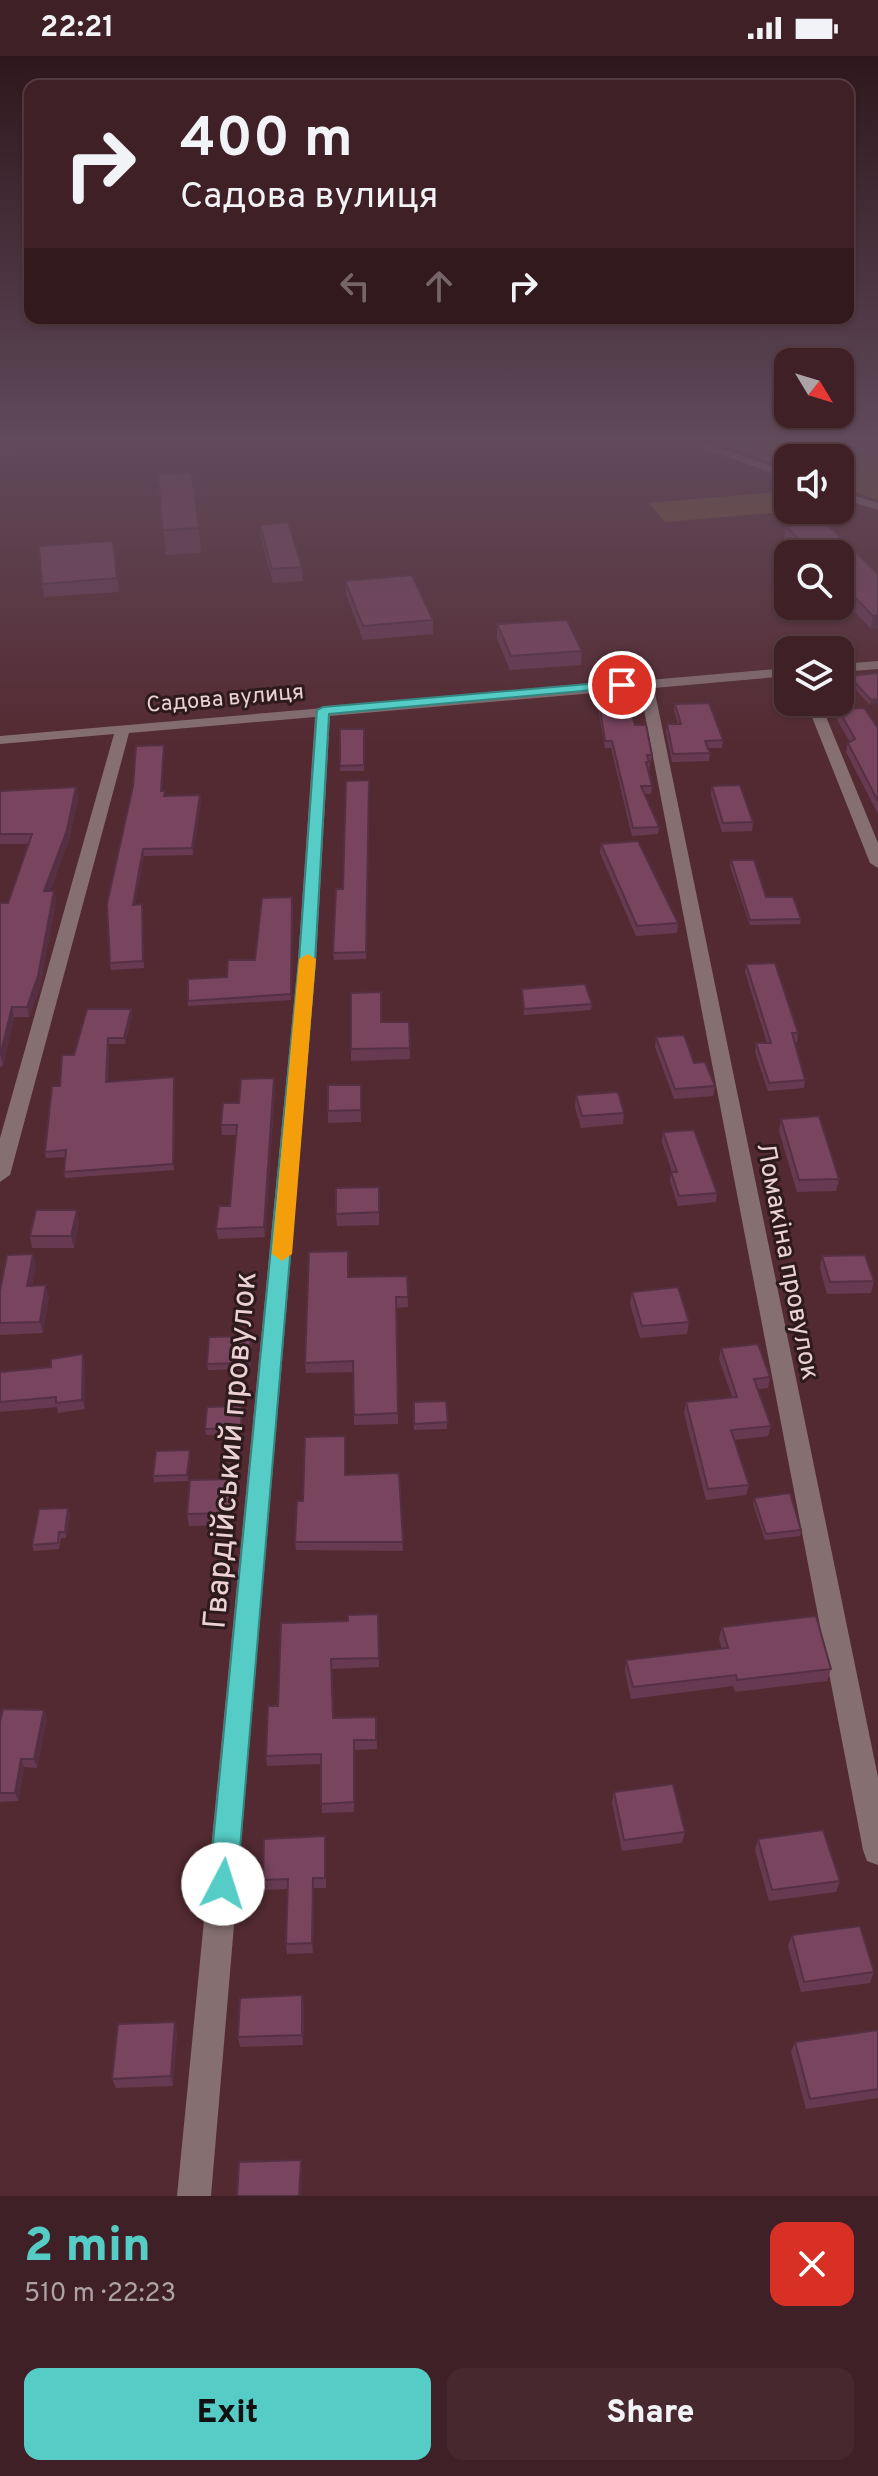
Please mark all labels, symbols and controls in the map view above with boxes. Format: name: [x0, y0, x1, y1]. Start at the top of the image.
text: 22:21: [40, 10, 114, 47]
text: 400 m: [180, 106, 353, 176]
icon: right: [48, 112, 152, 216]
text: Садова вулиця: [180, 175, 438, 221]
icon: left: [333, 264, 377, 308]
icon: ahead: [417, 264, 461, 308]
icon: right: [501, 264, 545, 308]
north arrow: [774, 348, 854, 428]
map controls: [774, 348, 854, 716]
button: sound: [774, 444, 854, 524]
button: search: [774, 540, 854, 620]
button: layers: [774, 636, 854, 716]
pin: [588, 651, 656, 719]
icon: arrive: [600, 663, 644, 707]
street label: Садова вулиця: [145, 679, 305, 720]
street label: Ломакіна провулок: [747, 1140, 826, 1383]
street label: Гвардійський провулок: [196, 1270, 268, 1631]
position arrow: [181, 1842, 265, 1926]
text: 2 min: [24, 2218, 151, 2278]
button: close: [770, 2222, 854, 2306]
text: 510 m · 22:23: [24, 2278, 176, 2311]
button: Exit: [24, 2368, 431, 2460]
button: Share: [447, 2368, 854, 2460]

